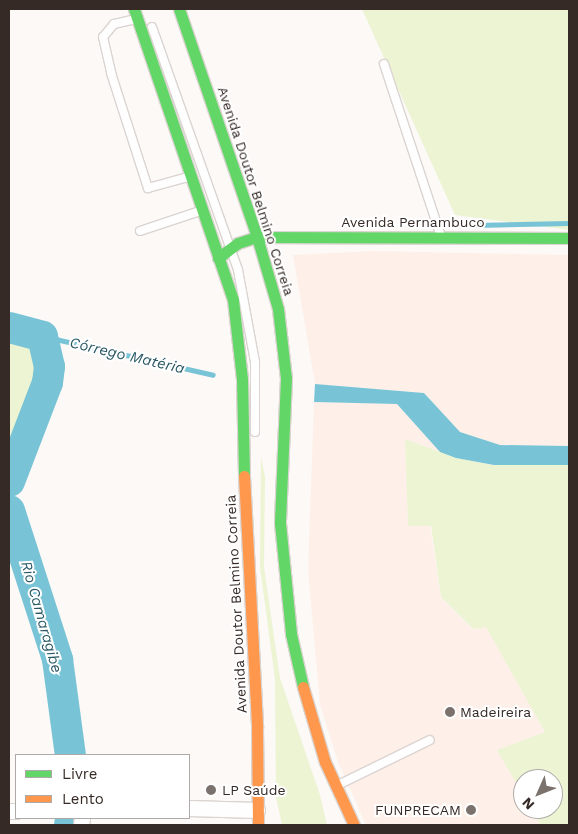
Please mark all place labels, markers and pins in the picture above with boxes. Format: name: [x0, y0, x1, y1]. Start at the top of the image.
place label: Madeireira: [460, 704, 531, 720]
marker: Madeireira: [444, 706, 456, 718]
place label: LP Saúde: [222, 782, 286, 798]
marker: LP Saúde: [204, 783, 218, 797]
place label: FUNPRECAM: [375, 802, 461, 818]
marker: FUNPRECAM: [465, 804, 477, 816]

